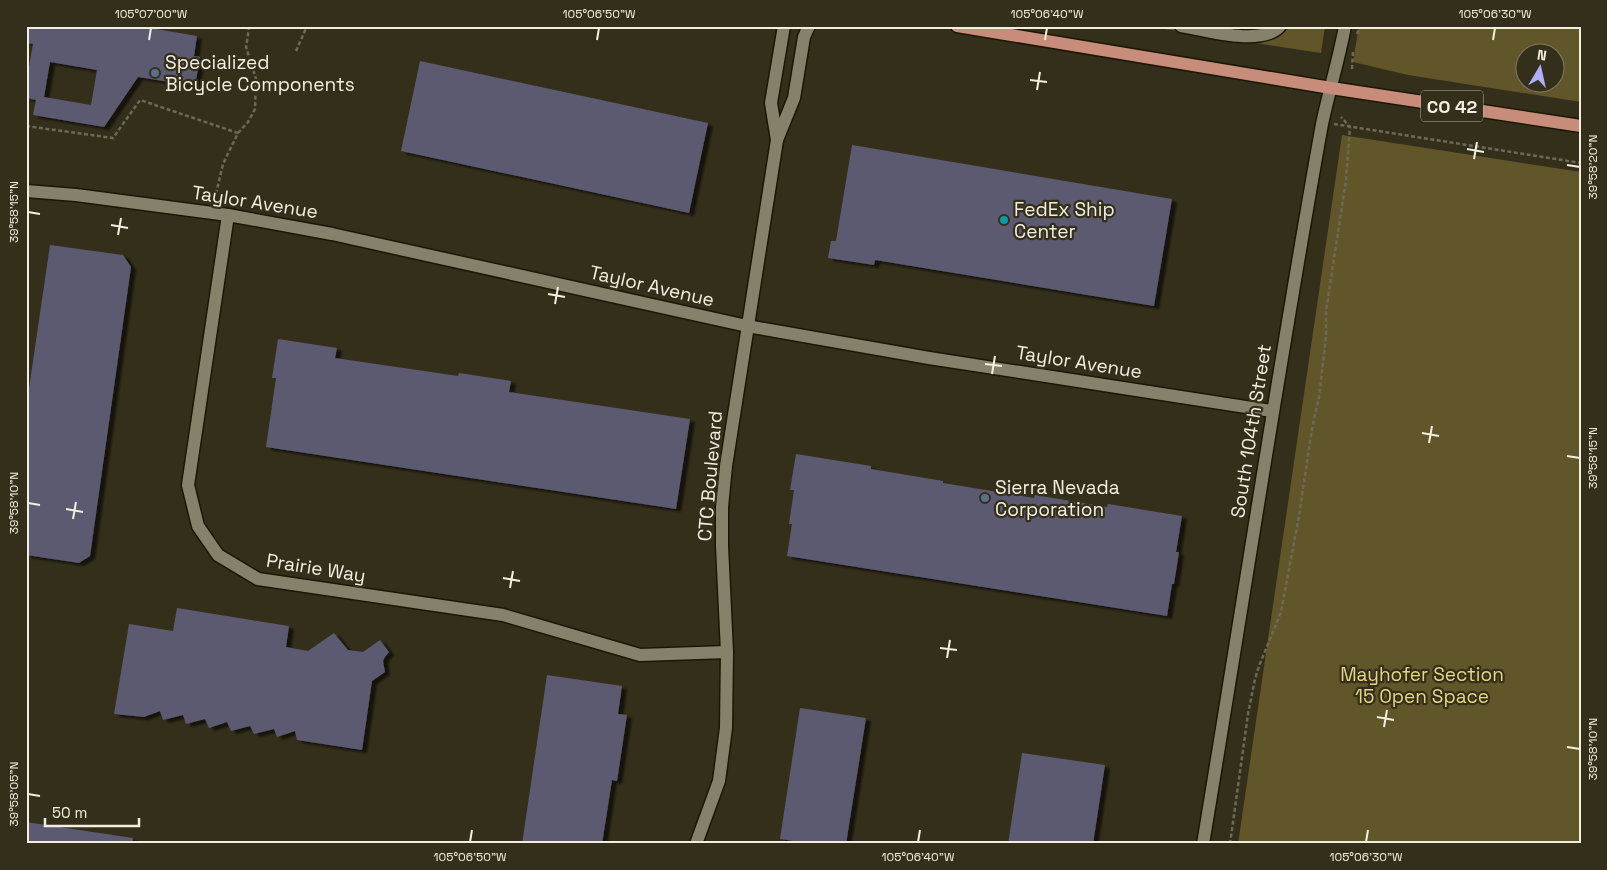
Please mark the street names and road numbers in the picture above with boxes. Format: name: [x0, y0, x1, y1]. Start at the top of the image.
road number: CO 42: [1421, 90, 1483, 122]
street label: Taylor Avenue: [190, 180, 320, 224]
street label: Taylor Avenue: [587, 260, 717, 312]
street label: Taylor Avenue: [1014, 340, 1144, 384]
street label: South 104th Street: [1225, 342, 1277, 520]
street label: CTC Boulevard: [692, 410, 728, 542]
street label: Prairie Way: [264, 548, 368, 588]

